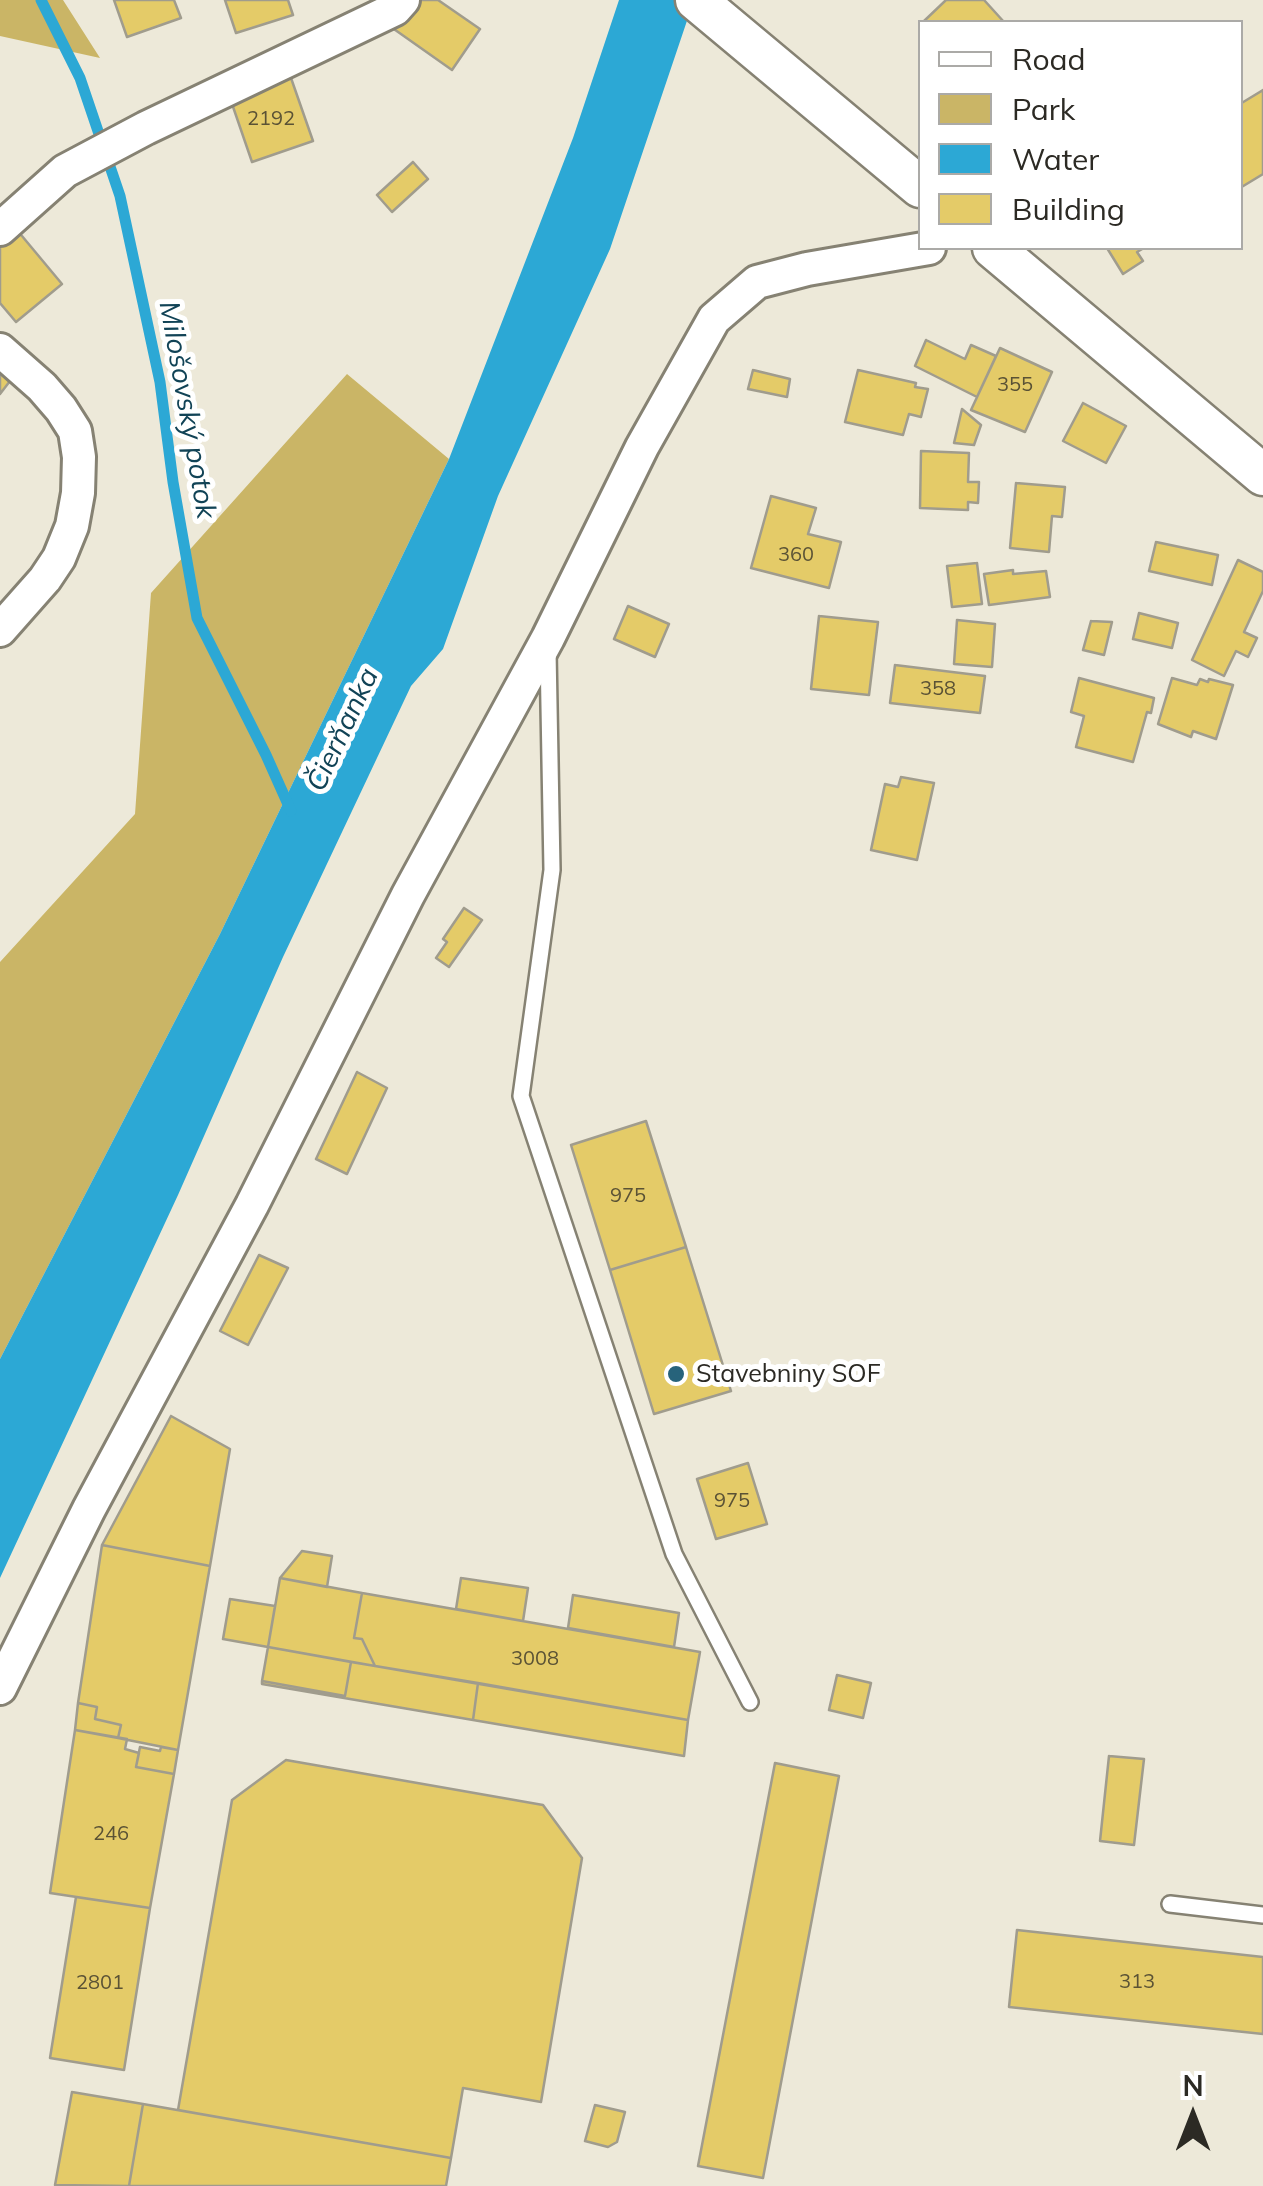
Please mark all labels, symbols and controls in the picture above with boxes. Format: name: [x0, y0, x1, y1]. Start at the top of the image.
legend: [918, 20, 1243, 250]
text: Road: [1012, 40, 1086, 78]
text: Park: [1012, 90, 1075, 128]
house number: 2192: [247, 107, 295, 131]
text: Water: [1012, 140, 1099, 178]
text: Building: [1012, 190, 1125, 228]
water label: Milošovský potok: [151, 299, 223, 521]
house number: 355: [997, 373, 1033, 397]
house number: 360: [778, 543, 814, 567]
water label: Čierňanka: [300, 663, 386, 797]
house number: 358: [920, 677, 956, 701]
house number: 975: [610, 1184, 646, 1208]
place label: Stavebniny SOF: [696, 1359, 881, 1389]
marker: Stavebniny SOF: [665, 1363, 687, 1385]
house number: 975: [714, 1489, 750, 1513]
house number: 3008: [511, 1647, 559, 1671]
house number: 246: [93, 1822, 129, 1846]
house number: 313: [1119, 1970, 1155, 1994]
house number: 2801: [76, 1971, 124, 1995]
north arrow: [1143, 2066, 1243, 2166]
text: N: [1182, 2068, 1204, 2103]

